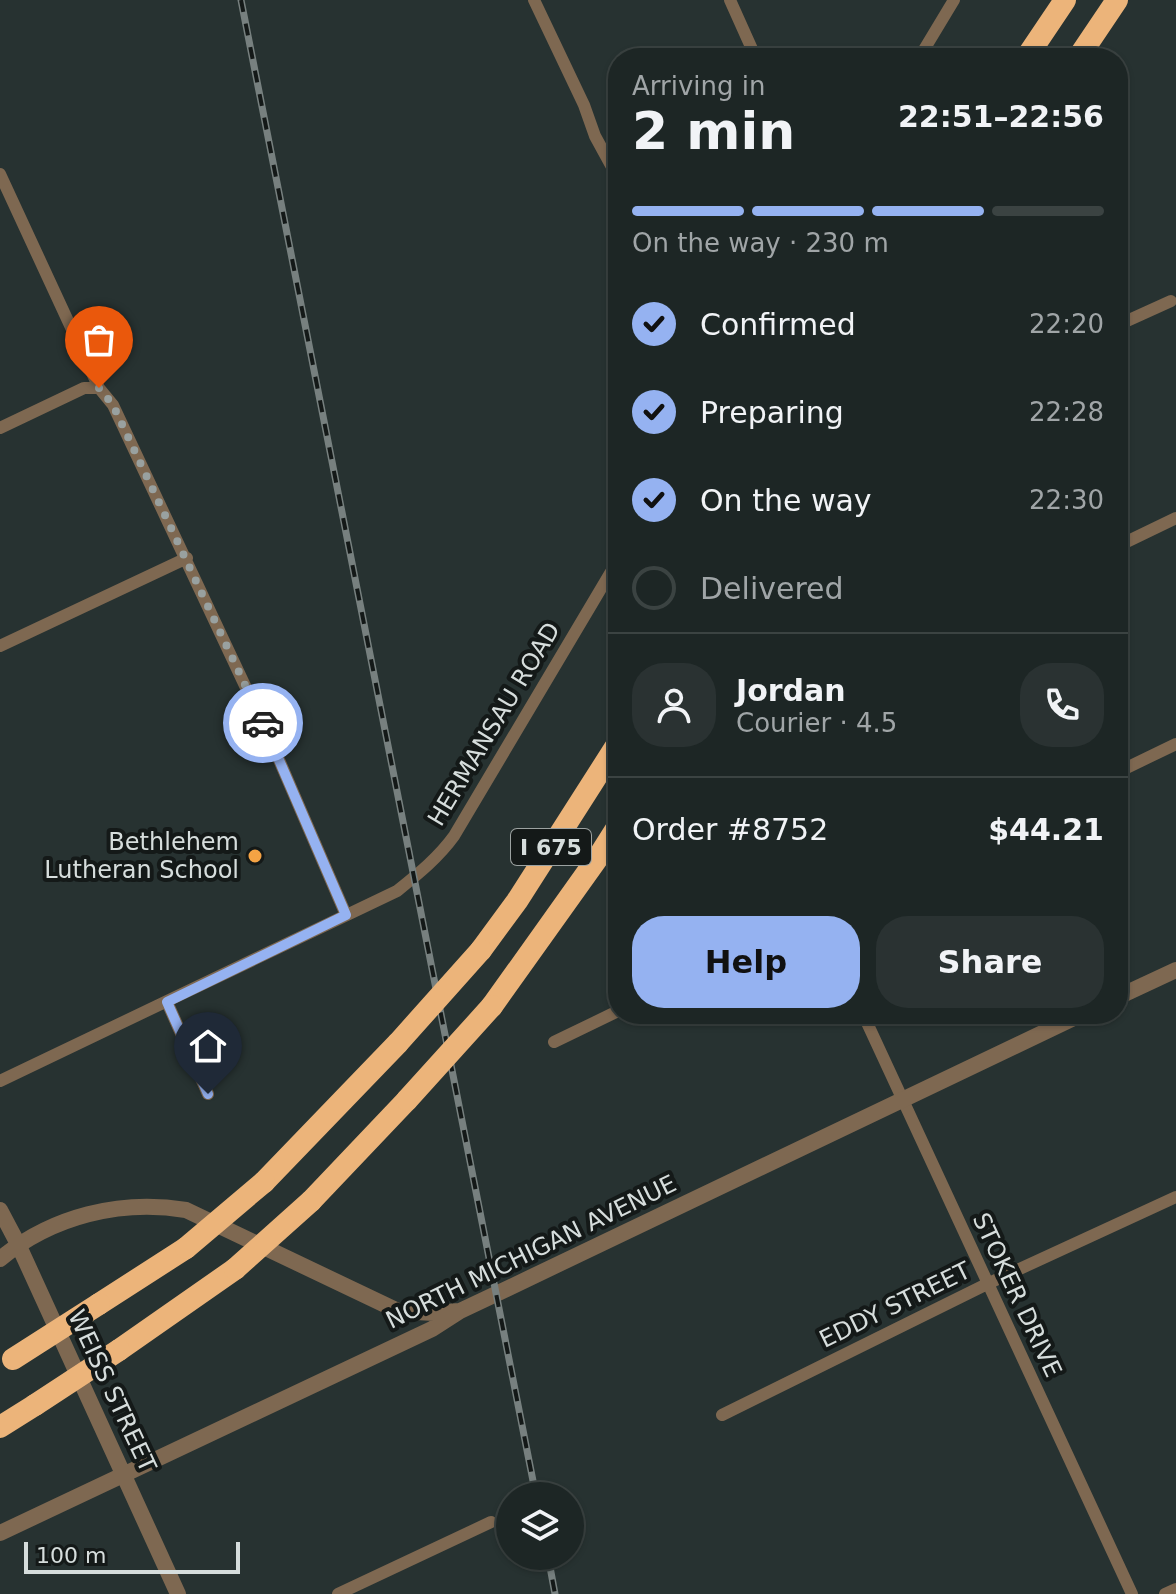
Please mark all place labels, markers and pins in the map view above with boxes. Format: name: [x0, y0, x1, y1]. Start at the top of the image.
pin: [65, 306, 133, 388]
place label: Bethlehem Lutheran School: [44, 828, 239, 884]
marker: Bethlehem Lutheran School: [246, 847, 264, 865]
pin: [174, 1012, 242, 1094]

